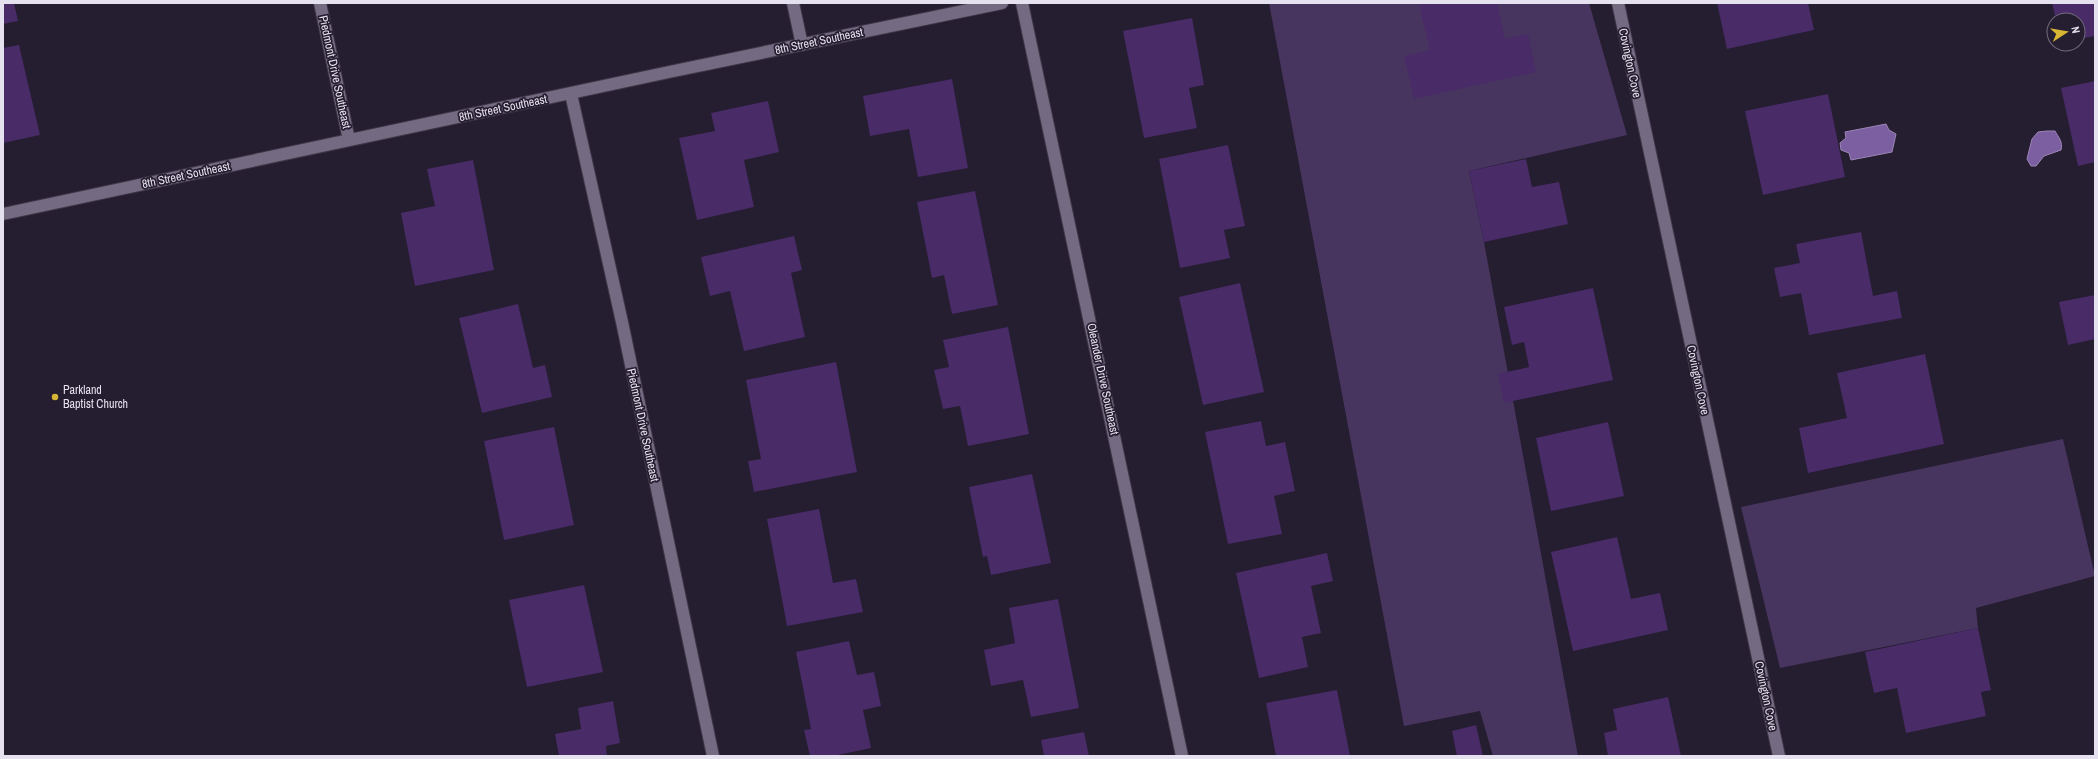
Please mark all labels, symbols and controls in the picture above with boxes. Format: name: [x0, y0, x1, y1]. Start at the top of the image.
north arrow: [2046, 12, 2086, 52]
street label: Piedmont Drive Southeast: [315, 14, 355, 130]
street label: 8th Street Southeast: [773, 24, 865, 58]
text: N: [2068, 25, 2083, 35]
street label: Covington Cove: [1615, 27, 1645, 99]
street label: 8th Street Southeast: [457, 91, 549, 125]
street label: 8th Street Southeast: [140, 158, 232, 192]
street label: Oleander Drive Southeast: [1083, 322, 1123, 437]
street label: Covington Cove: [1683, 344, 1713, 416]
street label: Piedmont Drive Southeast: [623, 367, 663, 483]
place label: Parkland Baptist Church: [63, 382, 128, 412]
marker: Parkland Baptist Church: [50, 392, 60, 402]
street label: Covington Cove: [1751, 660, 1781, 732]

